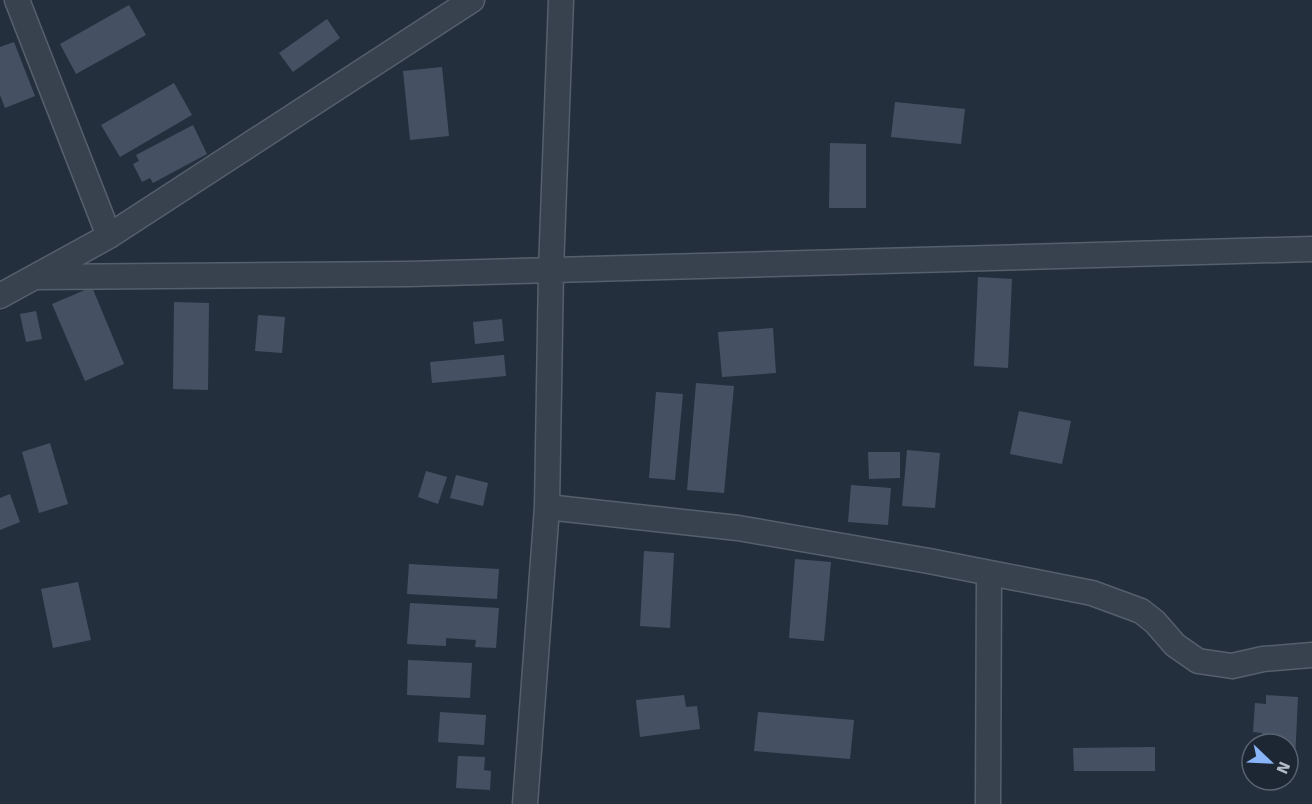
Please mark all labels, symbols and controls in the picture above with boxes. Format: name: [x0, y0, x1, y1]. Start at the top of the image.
north arrow: [1240, 732, 1300, 792]
text: N: [1272, 758, 1294, 777]

